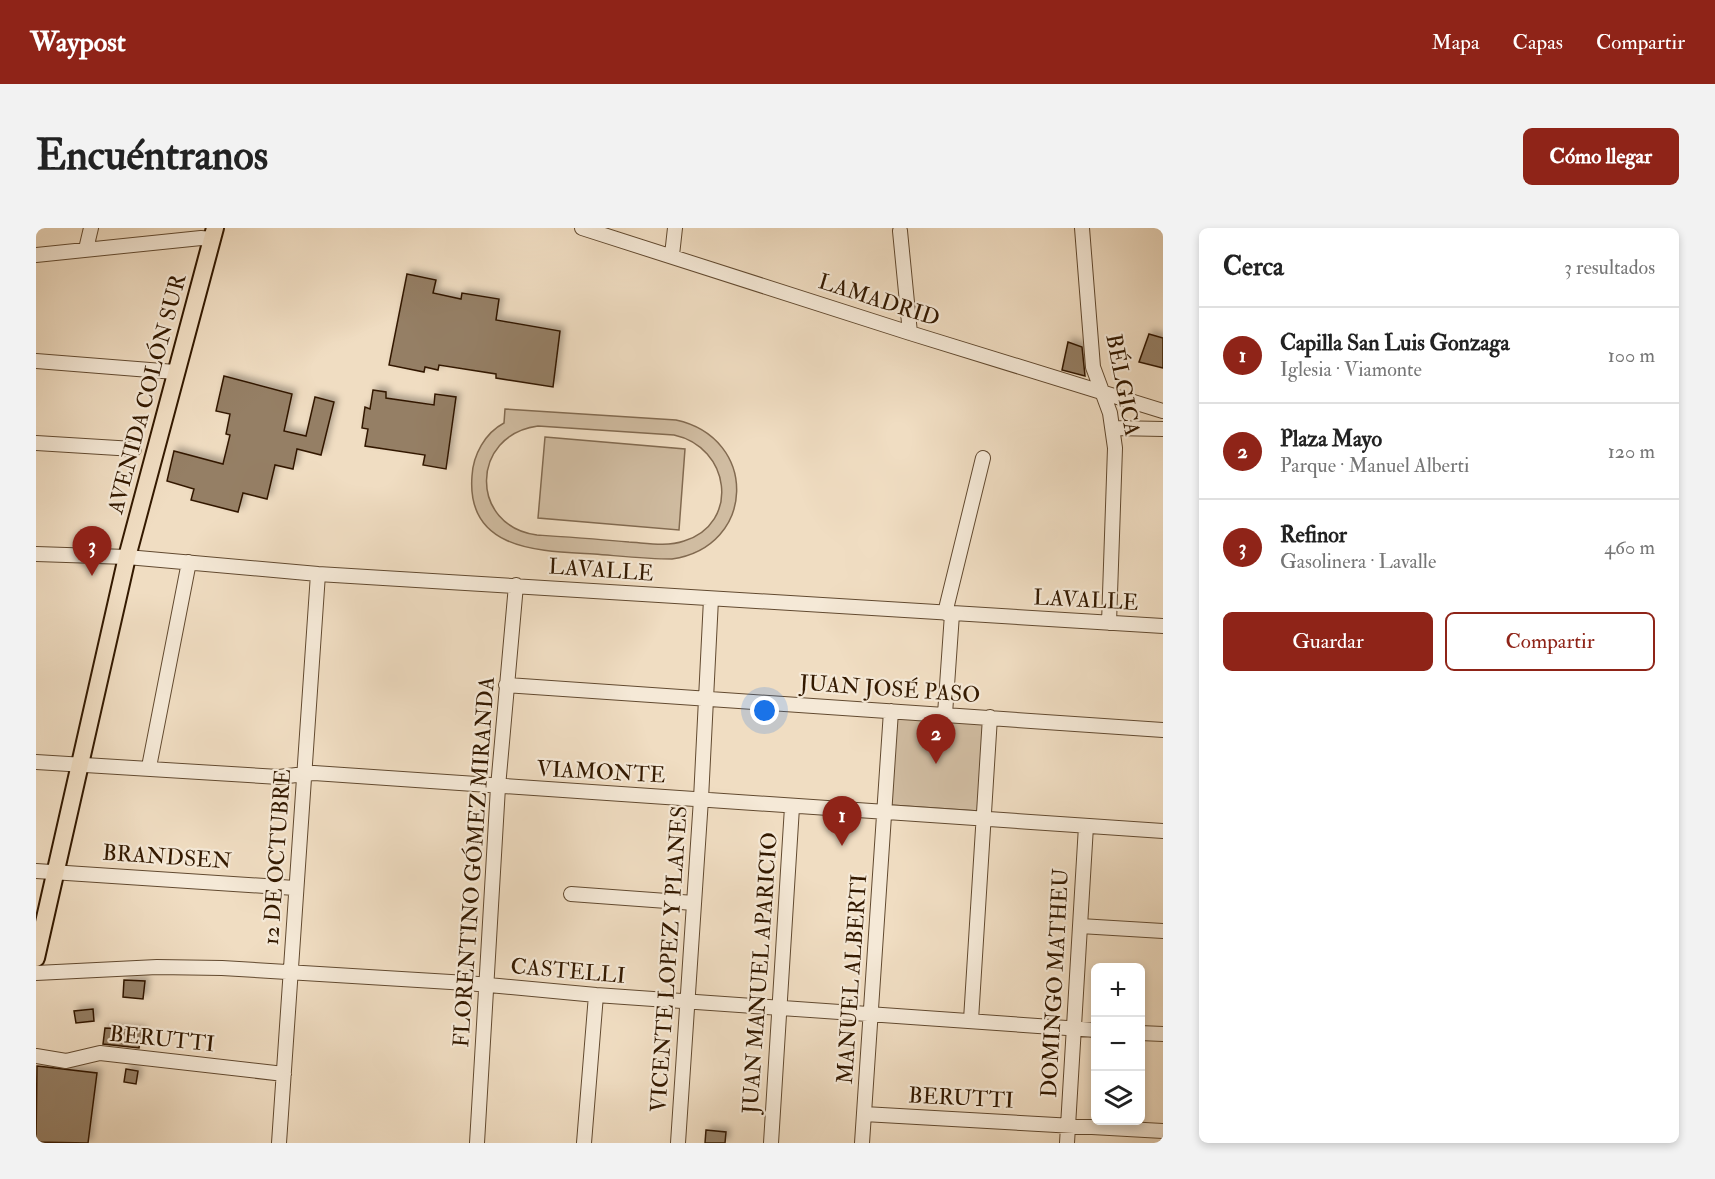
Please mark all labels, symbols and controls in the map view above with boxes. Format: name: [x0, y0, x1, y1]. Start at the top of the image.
text: Waypost: [30, 25, 126, 60]
text: Mapa: [1432, 29, 1480, 56]
text: Capas: [1513, 29, 1563, 56]
text: Compartir: [1596, 29, 1685, 56]
button: Cómo llegar: [1523, 128, 1679, 185]
text: Encuéntranos: [36, 130, 268, 182]
text: Cerca: [1223, 251, 1284, 283]
text: 3 resultados: [1564, 255, 1655, 280]
street label: LAMADRID: [815, 267, 943, 333]
street label: AVENIDA COLÓN SUR: [100, 270, 193, 518]
text: Capilla San Luis Gonzaga: [1280, 329, 1510, 357]
street label: BÉLGICA: [1099, 331, 1148, 438]
text: 1: [1239, 343, 1246, 368]
text: 100 m: [1608, 343, 1655, 368]
text: Iglesia · Viamonte: [1280, 357, 1422, 382]
text: Plaza Mayo: [1280, 425, 1382, 453]
text: 2: [1237, 439, 1248, 464]
text: 120 m: [1608, 439, 1655, 464]
text: Parque · Manuel Alberti: [1280, 453, 1469, 478]
text: Refinor: [1280, 521, 1347, 549]
pin: 3: [72, 526, 112, 576]
text: 3: [1239, 535, 1246, 560]
text: 460 m: [1604, 535, 1655, 560]
text: Gasolinera · Lavalle: [1280, 549, 1436, 574]
street label: LAVALLE: [548, 552, 655, 588]
street label: LAVALLE: [1033, 583, 1139, 617]
button: Guardar: [1223, 612, 1433, 671]
button: Compartir: [1445, 612, 1655, 671]
street label: JUAN JOSÉ PASO: [798, 668, 981, 709]
street label: FLORENTINO GÓMEZ MIRANDA: [446, 676, 501, 1048]
your location: [750, 696, 779, 725]
pin: 2: [916, 714, 956, 764]
street label: VIAMONTE: [536, 755, 666, 789]
street label: 12 DE OCTUBRE: [257, 768, 297, 946]
pin: 1: [822, 796, 862, 846]
street label: VICENTE LOPEZ Y PLANES: [644, 805, 694, 1113]
street label: JUAN MANUEL APARICIO: [736, 831, 784, 1116]
street label: BRANDSEN: [101, 839, 233, 875]
street label: DOMINGO MATHEU: [1035, 867, 1075, 1098]
street label: MANUEL ALBERTI: [831, 873, 873, 1085]
street label: CASTELLI: [509, 952, 627, 990]
map controls: [1091, 963, 1145, 1125]
button: +: [1091, 963, 1145, 1017]
button: −: [1091, 1017, 1145, 1071]
street label: BERUTTI: [108, 1020, 216, 1058]
button: layers: [1091, 1071, 1145, 1125]
street label: BERUTTI: [908, 1081, 1015, 1115]

